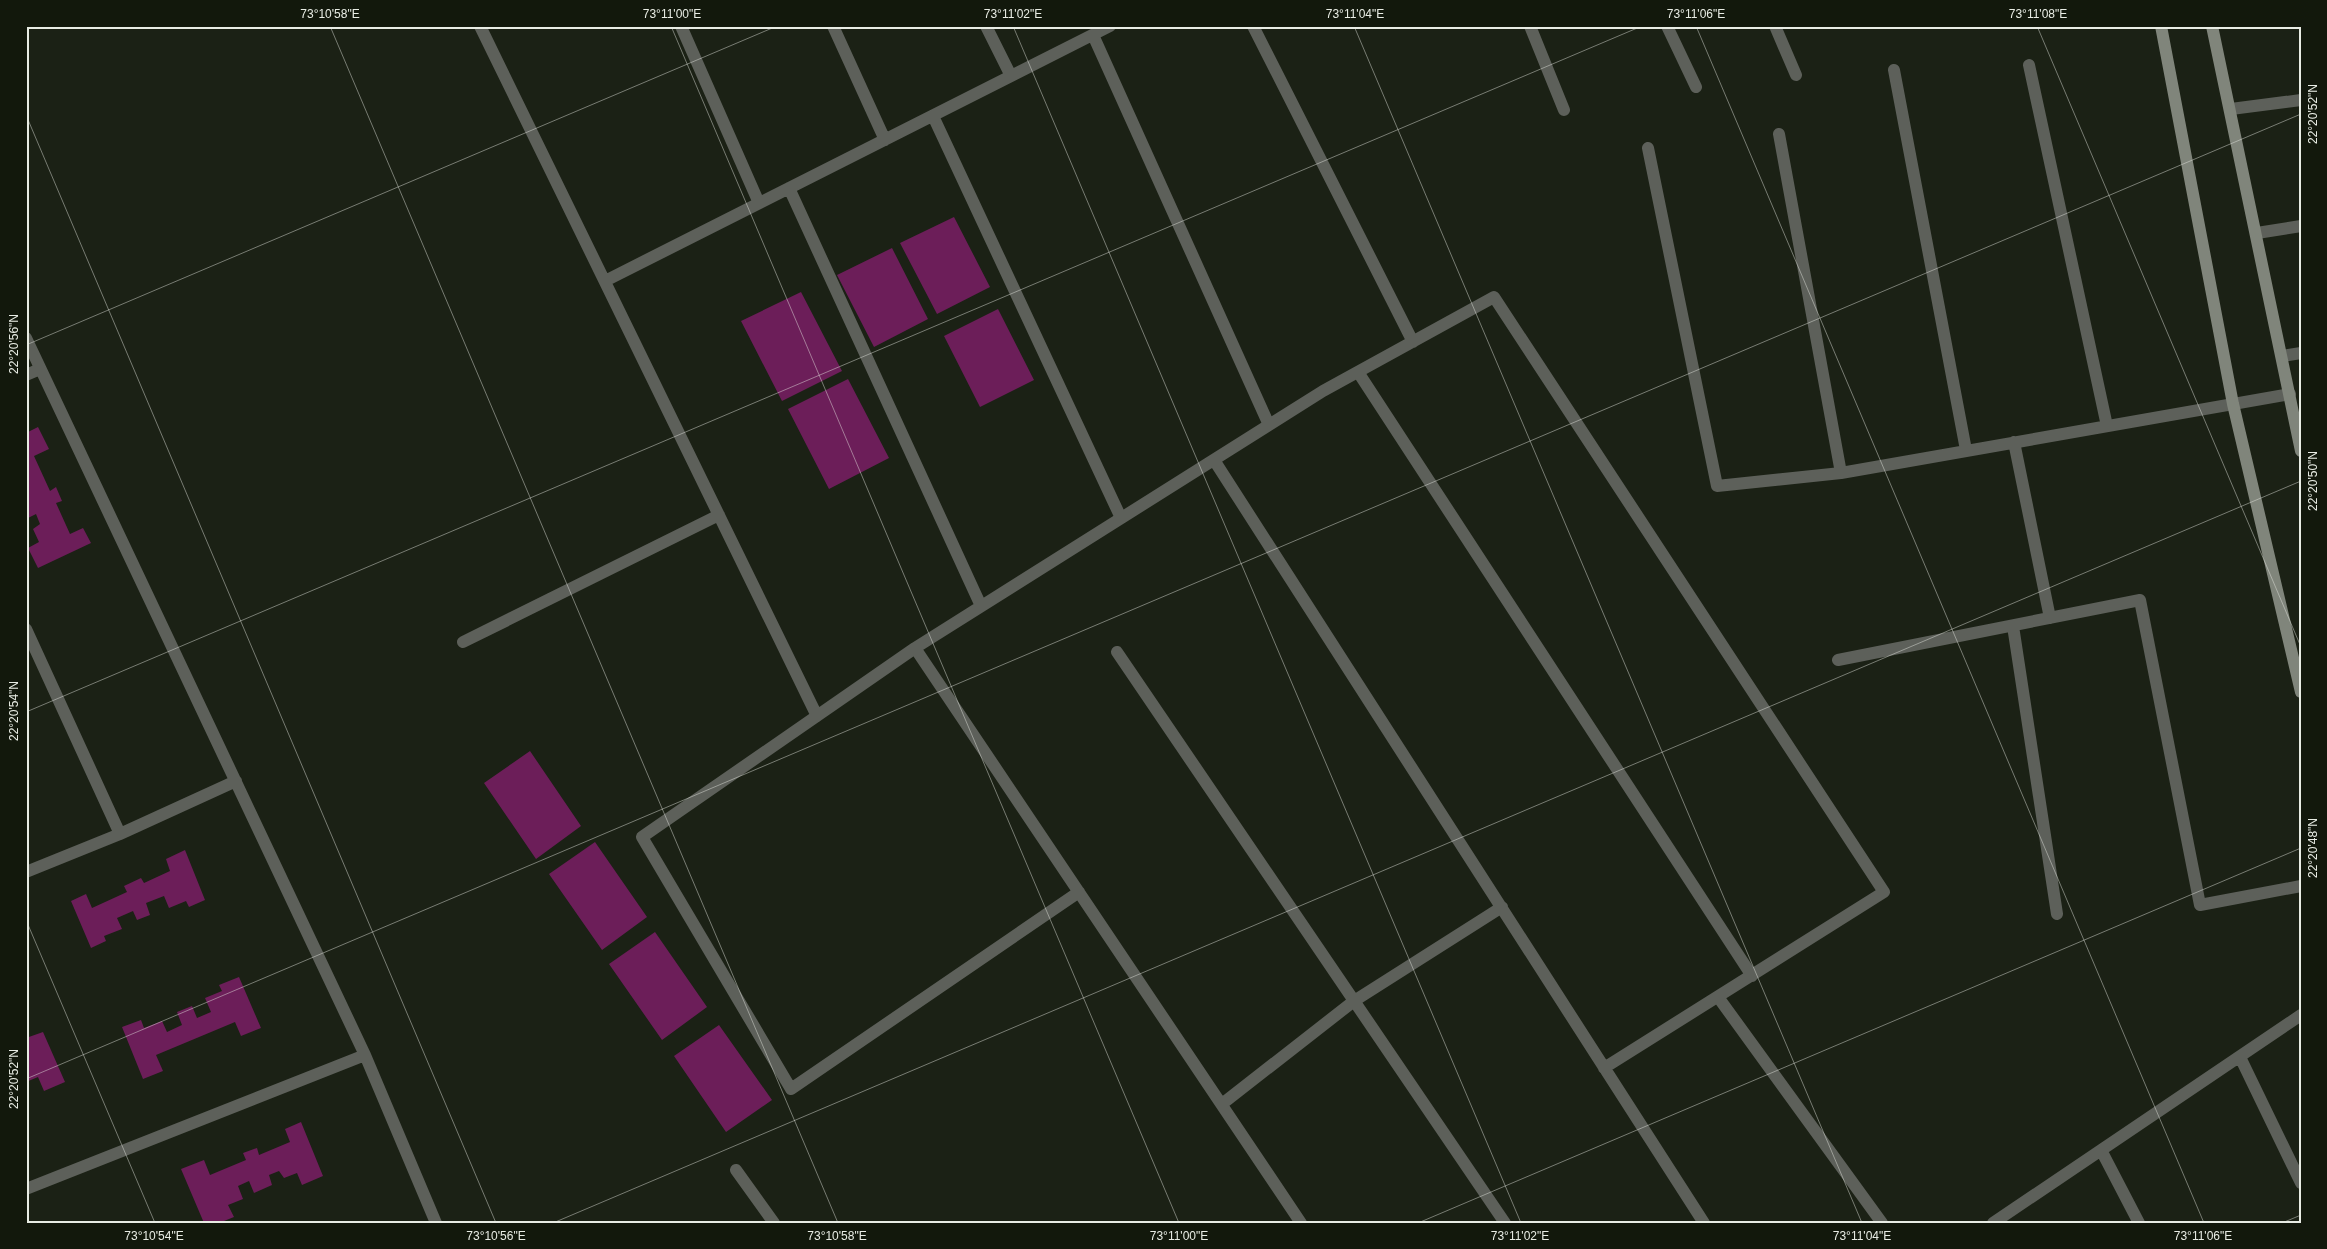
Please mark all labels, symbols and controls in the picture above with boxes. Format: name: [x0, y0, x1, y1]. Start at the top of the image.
text: 73°10'58"E: [300, 7, 360, 21]
text: 73°11'00"E: [643, 7, 701, 21]
text: 73°11'02"E: [984, 7, 1042, 21]
text: 73°11'04"E: [1326, 7, 1384, 21]
text: 73°11'06"E: [1667, 7, 1725, 21]
text: 73°11'08"E: [2009, 7, 2067, 21]
text: 22°20'52"N: [2306, 84, 2320, 144]
text: 22°20'56"N: [7, 314, 21, 374]
text: 22°20'50"N: [2306, 451, 2320, 511]
text: 22°20'54"N: [7, 681, 21, 741]
text: 22°20'48"N: [2306, 818, 2320, 878]
text: 22°20'52"N: [7, 1049, 21, 1109]
text: 73°10'54"E: [124, 1229, 184, 1243]
text: 73°10'56"E: [466, 1229, 526, 1243]
text: 73°10'58"E: [807, 1229, 867, 1243]
text: 73°11'00"E: [1150, 1229, 1208, 1243]
text: 73°11'02"E: [1491, 1229, 1549, 1243]
text: 73°11'04"E: [1833, 1229, 1891, 1243]
text: 73°11'06"E: [2174, 1229, 2232, 1243]

